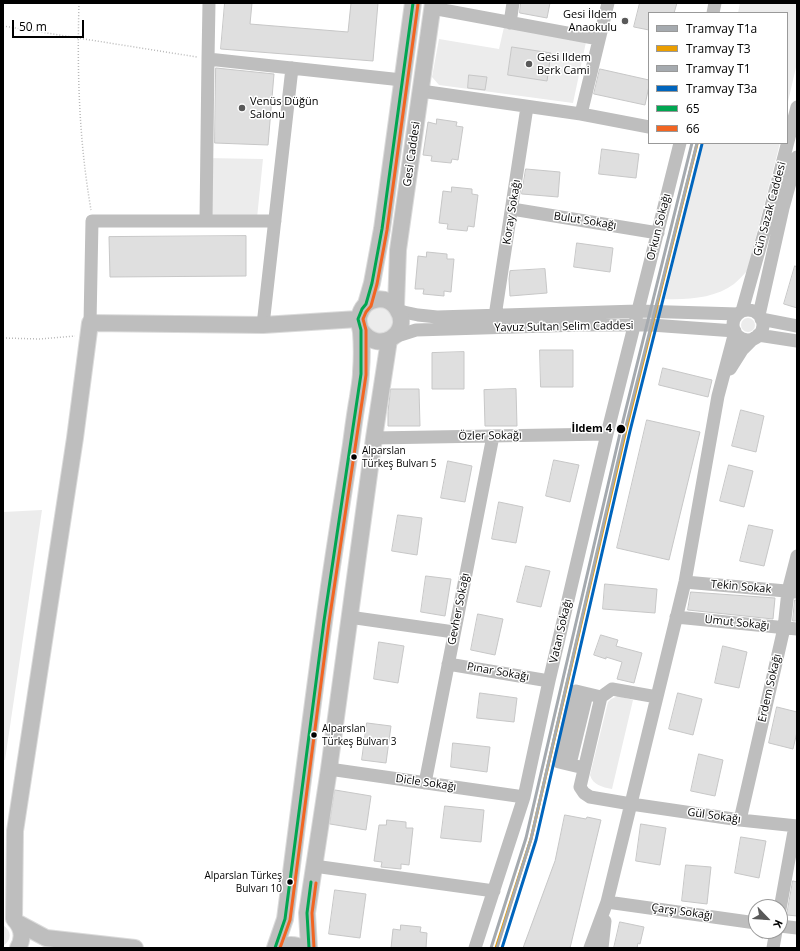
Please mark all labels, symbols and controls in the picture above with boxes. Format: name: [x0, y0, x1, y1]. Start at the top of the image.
place label: Gesi İldem Anaokulu: [563, 8, 617, 34]
scale bar: [14, 12, 86, 38]
legend: [648, 12, 788, 144]
marker: Gesi İldem Anaokulu: [620, 16, 630, 26]
text: 50 m: [19, 18, 47, 35]
text: Tramvay T1a: [686, 20, 757, 37]
text: Tramvay T3: [686, 40, 751, 57]
place label: Gesi Ildem Berk Cami: [537, 51, 591, 77]
marker: Gesi Ildem Berk Cami: [524, 59, 534, 69]
text: Tramvay T1: [686, 60, 751, 77]
text: Tramvay T3a: [686, 80, 757, 97]
place label: Venüs Düğün Salonu: [250, 95, 319, 121]
text: 65: [686, 100, 700, 117]
marker: Venüs Düğün Salonu: [237, 103, 247, 113]
text: 66: [686, 120, 700, 137]
street label: Gesi Caddesi: [401, 121, 423, 187]
street label: Gün Sazak Caddesi: [751, 160, 789, 258]
street label: Koray Sokağı: [500, 179, 524, 245]
street label: Orkun Sokağı: [644, 192, 674, 262]
street label: Bulut Sokağı: [553, 210, 617, 232]
street label: Yavuz Sultan Selim Caddesi: [494, 319, 634, 335]
place label: İldem 4: [572, 422, 612, 436]
marker: İldem 4: [615, 423, 627, 435]
street label: Özler Sokağı: [458, 429, 522, 443]
place label: Alparslan Türkeş Bulvarı 5: [362, 445, 437, 468]
marker: Alparslan Türkeş Bulvarı 5: [349, 452, 359, 462]
street label: Gevher Sokağı: [446, 572, 472, 646]
street label: Tekin Sokak: [710, 578, 772, 596]
street label: Vatan Sokağı: [547, 598, 575, 664]
street label: Umut Sokağı: [704, 613, 770, 633]
street label: Erdem Sokağı: [756, 652, 784, 724]
street label: Pınar Sokağı: [466, 660, 530, 684]
place label: Alparslan Türkeş Bulvarı 3: [322, 723, 397, 746]
marker: Alparslan Türkeş Bulvarı 3: [309, 730, 319, 740]
street label: Dicle Sokağı: [395, 772, 457, 794]
street label: Gül Sokağı: [687, 806, 741, 826]
place label: Alparslan Türkeş Bulvarı 10: [204, 870, 282, 894]
marker: Alparslan Türkeş Bulvarı 10: [285, 877, 295, 887]
north arrow: [748, 899, 788, 939]
street label: Çarşı Sokağı: [651, 901, 713, 923]
text: K: [770, 917, 787, 930]

